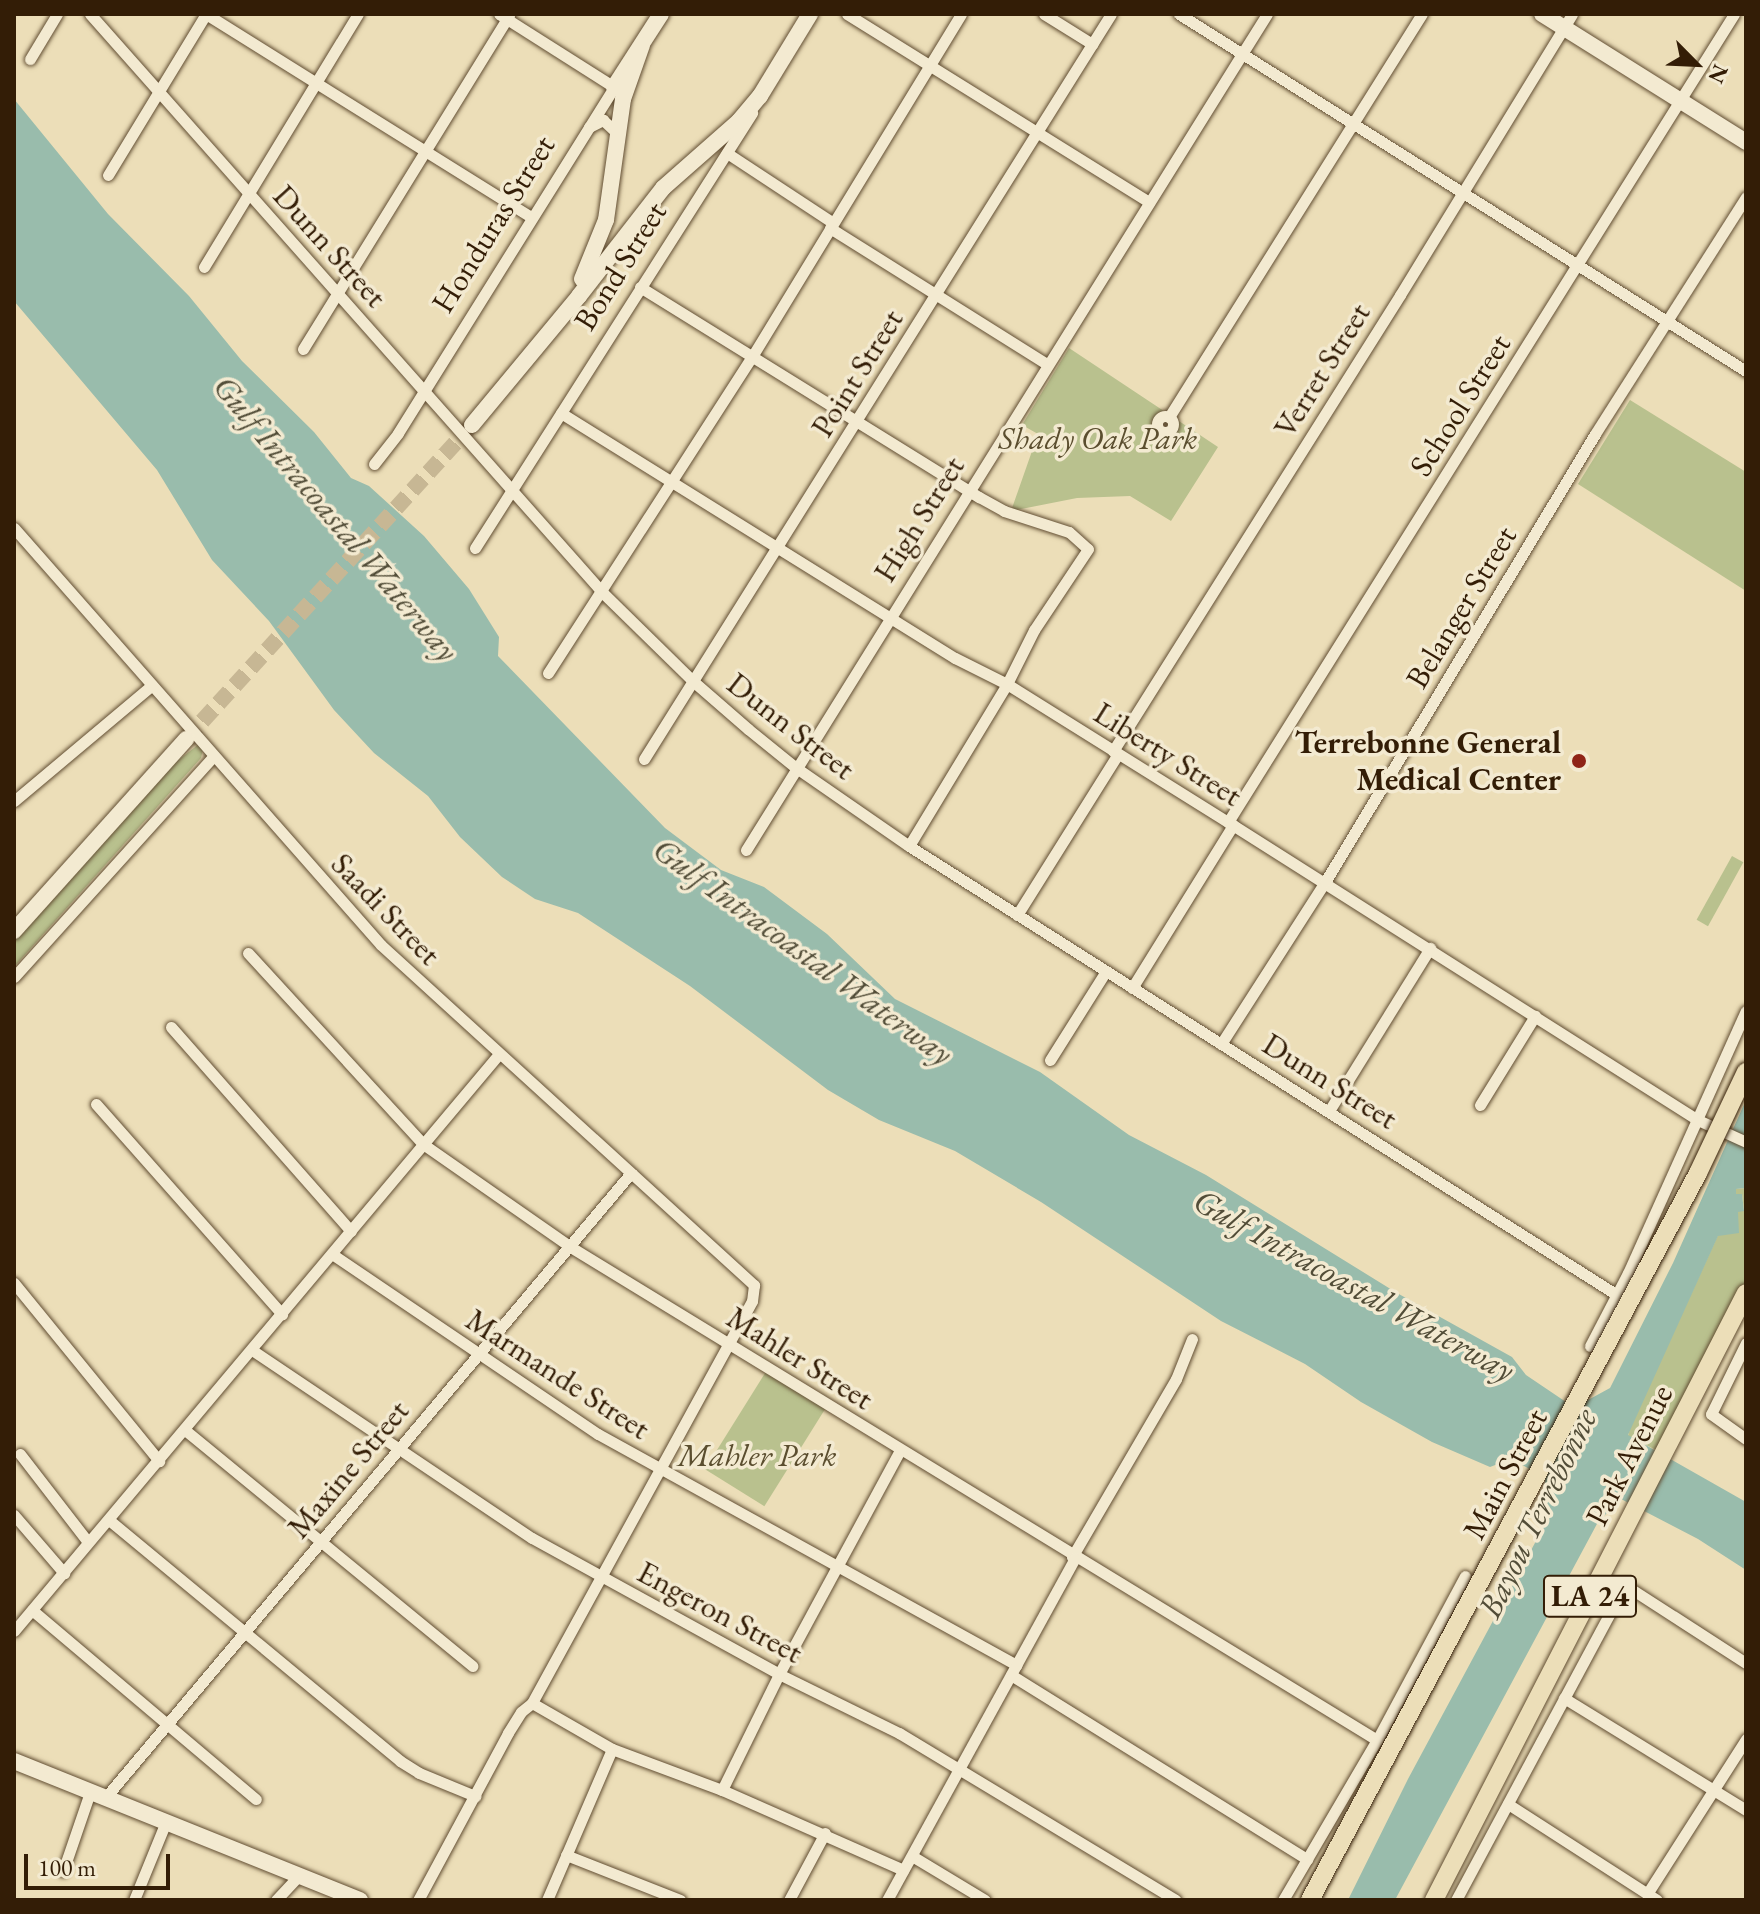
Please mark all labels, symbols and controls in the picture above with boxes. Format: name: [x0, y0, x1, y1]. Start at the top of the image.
north arrow: [1656, 24, 1736, 104]
text: N: [1702, 60, 1735, 88]
street label: Honduras Street: [423, 128, 563, 320]
street label: Dunn Street: [265, 177, 395, 315]
street label: Bond Street: [565, 195, 675, 337]
street label: Verret Street: [1266, 296, 1378, 444]
street label: Point Street: [803, 302, 911, 444]
street label: School Street: [1401, 327, 1519, 483]
water label: Gulf Intracoastal Waterway: [204, 367, 468, 669]
park label: Shady Oak Park: [999, 419, 1197, 457]
street label: High Street: [865, 449, 973, 589]
street label: Belanger Street: [1398, 519, 1524, 695]
street label: Dunn Street: [719, 664, 863, 788]
street label: Liberty Street: [1087, 693, 1249, 815]
place label: Terrebonne General Medical Center: [1295, 724, 1561, 799]
marker: Terrebonne General Medical Center: [1568, 750, 1590, 772]
water label: Gulf Intracoastal Waterway: [645, 828, 961, 1074]
street label: Saadi Street: [323, 845, 449, 973]
street label: Dunn Street: [1256, 1025, 1404, 1137]
water label: Gulf Intracoastal Waterway: [1186, 1180, 1522, 1390]
street label: Mahler Street: [720, 1298, 880, 1418]
street label: Marmande Street: [459, 1300, 657, 1448]
street label: Park Avenue: [1577, 1378, 1681, 1532]
street label: Maxine Street: [279, 1392, 417, 1546]
street label: Main Street: [1455, 1402, 1555, 1546]
water label: Bayou Terrebonne: [1469, 1402, 1605, 1624]
park label: Mahler Park: [678, 1436, 836, 1474]
street label: Engeron Street: [631, 1552, 809, 1672]
road number: LA 24: [1542, 1570, 1638, 1622]
scale bar: [28, 1838, 174, 1888]
text: 100 m: [38, 1852, 96, 1883]

